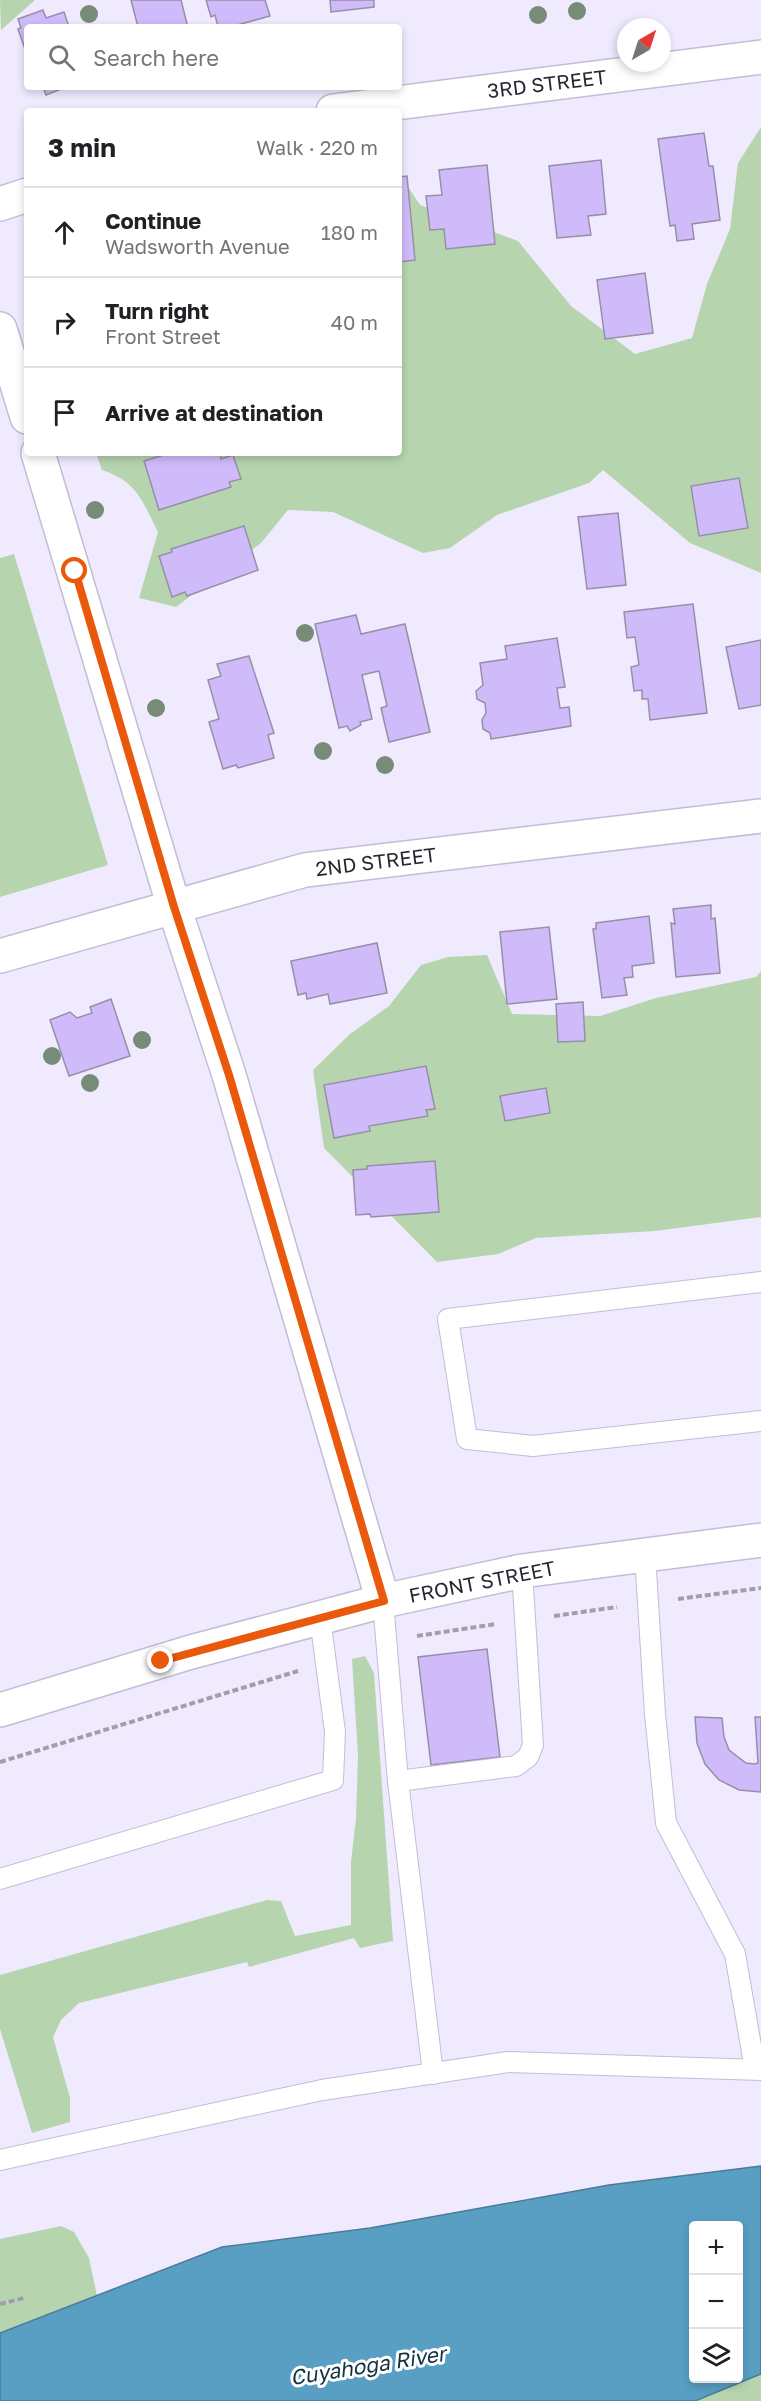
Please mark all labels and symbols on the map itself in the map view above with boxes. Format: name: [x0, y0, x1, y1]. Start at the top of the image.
north arrow: [617, 18, 671, 72]
street label: 3RD STREET: [486, 64, 608, 102]
route start: [61, 557, 87, 583]
street label: 2ND STREET: [314, 842, 438, 880]
street label: FRONT STREET: [407, 1555, 557, 1607]
route end: [147, 1647, 173, 1673]
water label: Cuyahoga River: [288, 2339, 450, 2390]

